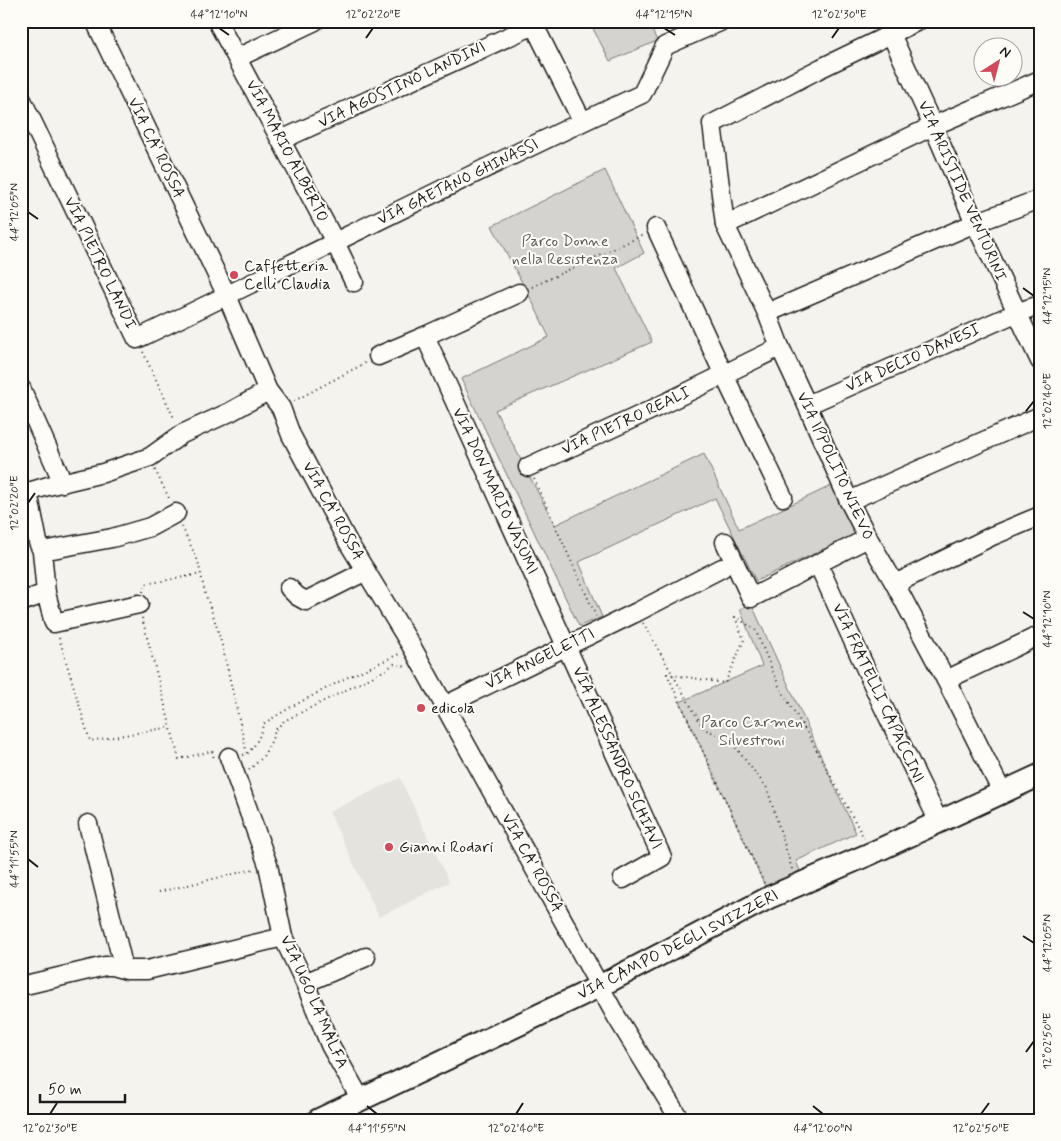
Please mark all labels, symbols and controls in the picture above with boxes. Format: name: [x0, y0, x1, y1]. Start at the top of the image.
text: 44°12'10"N: [190, 7, 248, 23]
text: 12°02'20"E: [345, 7, 401, 23]
text: 44°12'15"N: [636, 7, 692, 23]
text: 12°02'30"E: [811, 7, 867, 23]
street label: VIA AGOSTINO LANDINI: [315, 37, 489, 133]
north arrow: [974, 38, 1024, 88]
text: N: [996, 42, 1014, 62]
street label: VIA MARIO ALBERTO: [241, 76, 333, 226]
street label: VIA CA' ROSSA: [122, 94, 190, 202]
street label: VIA ARISTIDE VENTURINI: [913, 97, 1011, 285]
street label: VIA GAETANO GHINASSI: [374, 134, 542, 230]
text: 44°12'05"N: [7, 183, 23, 241]
street label: VIA PIETRO LANDI: [59, 193, 141, 333]
park label: Parco Donne nella Resistenza: [512, 231, 618, 270]
place label: Caffetteria Celli Claudia: [244, 256, 331, 295]
text: 44°12'15"N: [1040, 268, 1056, 324]
marker: Caffetteria Celli Claudia: [228, 269, 240, 281]
street label: VIA DECIO DANESI: [842, 319, 984, 397]
text: 12°02'40"E: [1040, 373, 1056, 429]
street label: VIA PIETRO REALI: [558, 382, 694, 460]
street label: VIA IPPOLITO NIEVO: [791, 389, 879, 543]
street label: VIA DON MARIO VASUMI: [447, 404, 543, 578]
street label: VIA CA' ROSSA: [297, 458, 369, 564]
text: 12°02'20"E: [7, 475, 23, 531]
text: 44°12'10"N: [1040, 590, 1056, 648]
street label: VIA FRATELLI CAPACCINI: [827, 600, 929, 786]
street label: VIA ANGELETTI: [482, 623, 598, 695]
street label: VIA ALESSANDRO SCHIAVI: [567, 663, 667, 853]
place label: edicola: [431, 698, 475, 719]
marker: edicola: [415, 702, 427, 714]
park label: Parco Carmen Silvestroni: [701, 712, 803, 751]
street label: VIA CA' ROSSA: [496, 810, 568, 916]
text: 44°11'55"N: [7, 830, 23, 888]
place label: Gianni Rodari: [399, 837, 493, 858]
marker: Gianni Rodari: [383, 841, 395, 853]
street label: VIA CAMPO DEGLI SVIZZERI: [574, 885, 782, 1005]
text: 44°12'05"N: [1040, 914, 1056, 972]
street label: VIA UGO LA MALFA: [275, 932, 353, 1072]
text: 12°02'50"E: [1040, 1013, 1056, 1069]
scale bar: [40, 1071, 125, 1103]
text: 50 m: [48, 1080, 82, 1100]
text: 12°02'30"E: [22, 1121, 78, 1137]
text: 44°11'55"N: [348, 1121, 406, 1137]
text: 12°02'40"E: [488, 1121, 544, 1137]
text: 44°12'00"N: [794, 1121, 852, 1137]
text: 12°02'50"E: [953, 1121, 1009, 1137]

